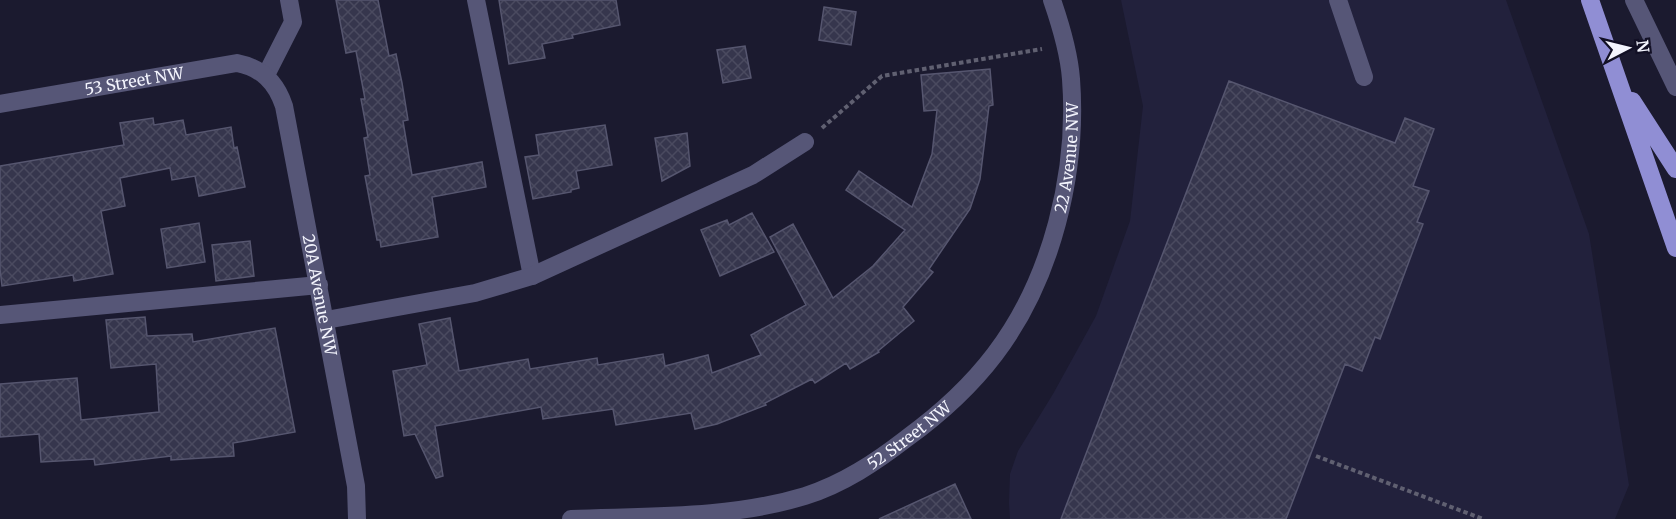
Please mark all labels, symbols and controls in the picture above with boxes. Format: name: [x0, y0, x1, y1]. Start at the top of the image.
north arrow: [1598, 18, 1658, 78]
text: N: [1632, 39, 1654, 54]
street label: 53 Street NW: [83, 62, 186, 99]
street label: 22 Avenue NW: [1050, 101, 1082, 215]
street label: 20A Avenue NW: [299, 233, 341, 358]
street label: 52 Street NW: [863, 396, 956, 474]

